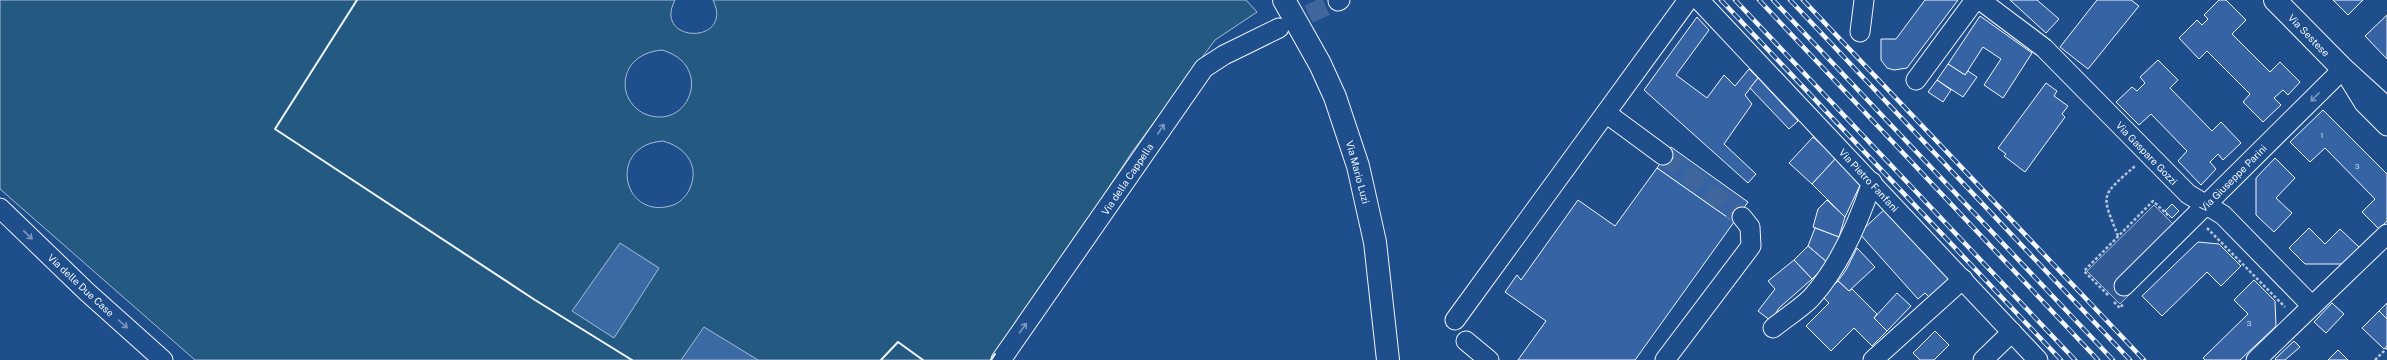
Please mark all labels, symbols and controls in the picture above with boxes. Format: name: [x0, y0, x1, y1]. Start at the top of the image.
street label: Via Sestese: [2286, 11, 2332, 59]
one-way arrow: [2310, 92, 2320, 101]
street label: Via Gaspare Gozzi: [2114, 119, 2180, 187]
one-way arrow: [1157, 123, 1165, 134]
house number: 1: [2320, 130, 2324, 140]
street label: Via Mario Luzi: [1344, 139, 1372, 205]
street label: Via della Cappella: [1099, 141, 1155, 217]
street label: Via Giuseppe Parini: [2197, 142, 2269, 214]
street label: Via Pietro Fanfani: [1837, 146, 1901, 214]
house number: 3: [2354, 161, 2360, 171]
one-way arrow: [23, 230, 33, 240]
street label: Via delle Due Case: [45, 251, 117, 319]
house number: 3: [2246, 318, 2252, 328]
one-way arrow: [118, 319, 128, 329]
one-way arrow: [1019, 322, 1027, 333]

